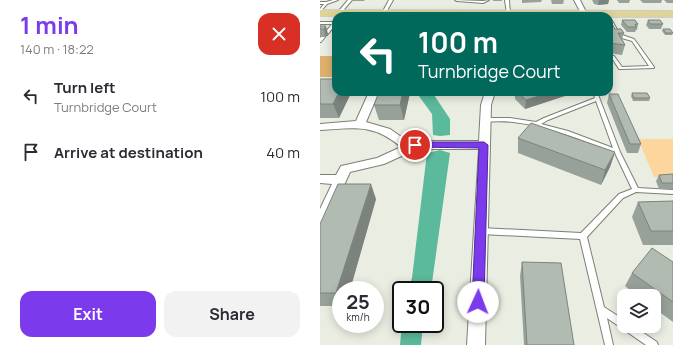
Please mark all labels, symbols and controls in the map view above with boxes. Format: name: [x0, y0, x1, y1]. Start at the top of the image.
text: 1 min: [20, 8, 79, 41]
button: close: [258, 13, 300, 55]
text: 100 m: [418, 23, 498, 61]
icon: left: [352, 28, 404, 80]
text: 140 m · 18:22: [20, 40, 94, 58]
text: Turnbridge Court: [418, 59, 560, 83]
text: Turn left: [54, 77, 116, 98]
icon: left: [20, 85, 42, 107]
text: 100 m: [260, 86, 300, 107]
text: Turnbridge Court: [54, 98, 157, 116]
pin: [398, 128, 432, 162]
icon: arrive: [404, 134, 426, 156]
icon: arrive: [20, 141, 42, 163]
text: Arrive at destination: [54, 142, 203, 163]
text: 40 m: [266, 142, 300, 163]
speed limit sign: 30: [392, 281, 444, 333]
position arrow: [457, 281, 499, 323]
text: 25: [346, 288, 370, 315]
map controls: [617, 289, 661, 333]
button: layers: [617, 289, 661, 333]
button: Exit: [20, 291, 156, 337]
button: Share: [164, 291, 300, 337]
text: km/h: [346, 310, 370, 324]

